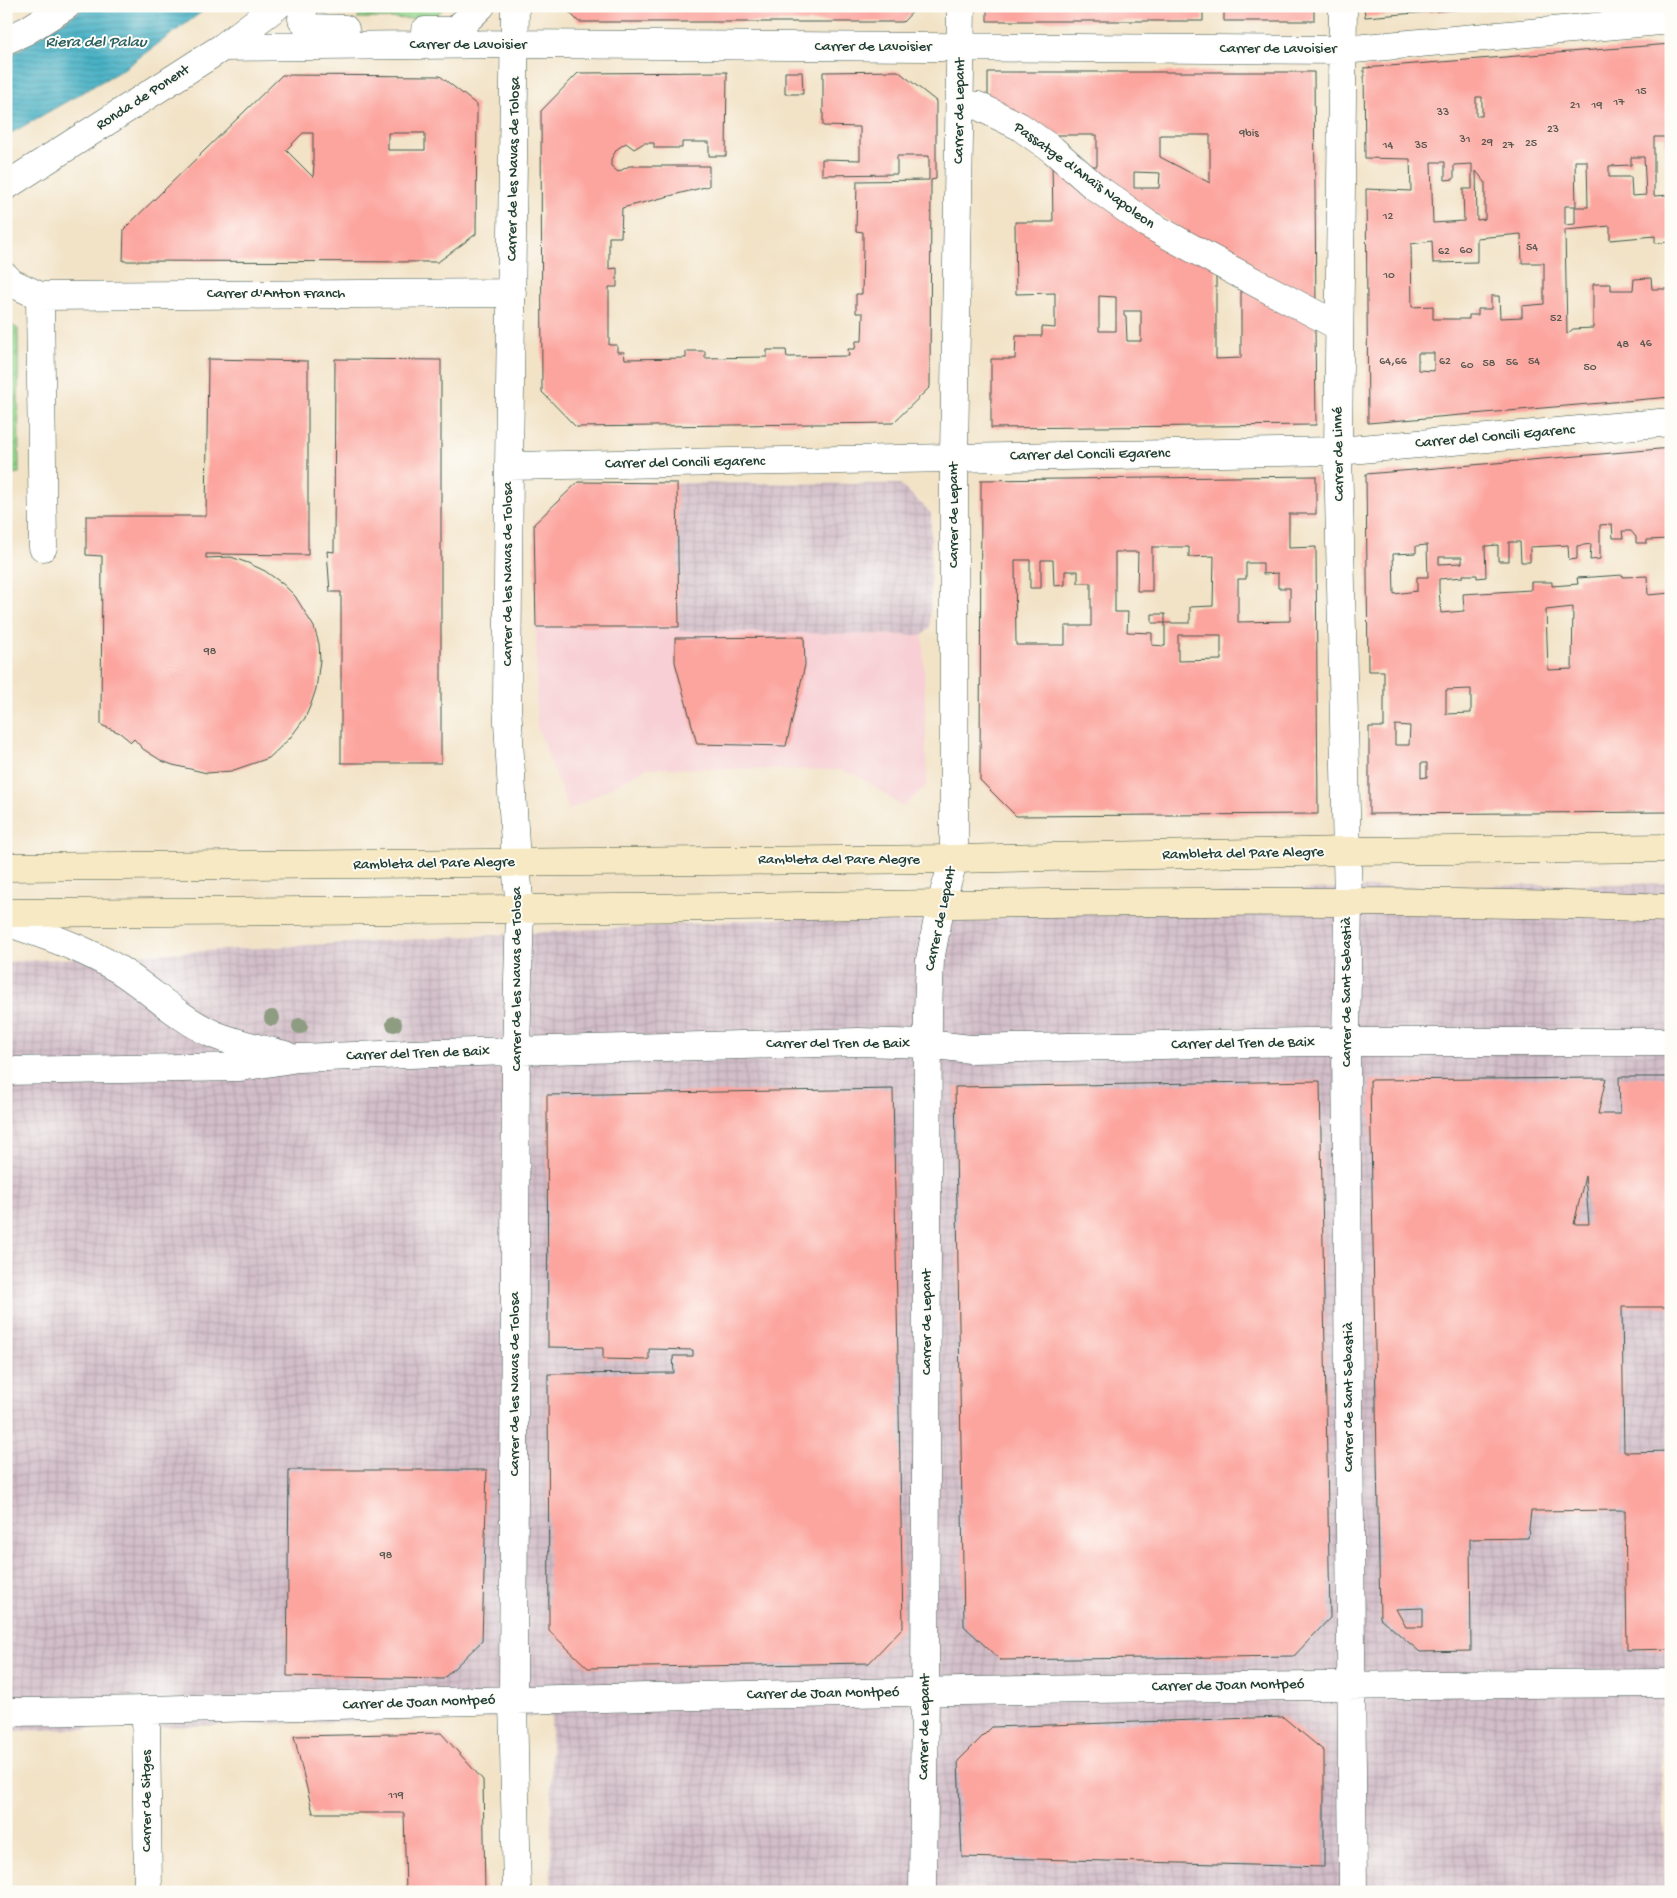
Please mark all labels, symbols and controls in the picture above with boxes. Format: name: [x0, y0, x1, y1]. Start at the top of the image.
water label: Riera del Palau: [45, 34, 148, 53]
street label: Carrer de Lavoisier: [409, 36, 528, 54]
street label: Carrer de Lavoisier: [814, 38, 933, 56]
street label: Carrer de Lavoisier: [1219, 40, 1338, 58]
street label: Carrer de Lepant: [950, 56, 970, 164]
street label: Ronda de Ponent: [93, 60, 195, 135]
street label: Carrer de les Navas de Tolosa: [503, 76, 525, 261]
house number: 15: [1634, 85, 1647, 99]
house number: 17: [1612, 96, 1625, 110]
house number: 21: [1570, 99, 1581, 113]
house number: 19: [1591, 99, 1602, 113]
house number: 33: [1436, 106, 1449, 120]
street label: Passatge d'Anaïs Napoleon: [1009, 118, 1158, 233]
house number: 23: [1547, 123, 1559, 137]
house number: 9bis: [1238, 127, 1259, 141]
house number: 31: [1458, 133, 1471, 147]
house number: 29: [1481, 136, 1493, 150]
house number: 25: [1525, 137, 1537, 151]
house number: 14: [1382, 139, 1394, 153]
house number: 35: [1414, 139, 1427, 153]
house number: 27: [1502, 139, 1515, 153]
house number: 12: [1382, 210, 1393, 224]
house number: 54: [1526, 241, 1538, 255]
house number: 60: [1460, 244, 1473, 258]
house number: 62: [1438, 245, 1450, 259]
house number: 10: [1382, 269, 1395, 283]
street label: Carrer d'Anton Franch: [207, 285, 345, 303]
house number: 52: [1550, 312, 1562, 326]
house number: 46: [1640, 337, 1653, 351]
house number: 48: [1617, 338, 1630, 352]
house number: 64,66: [1379, 355, 1408, 369]
house number: 62: [1439, 355, 1451, 369]
house number: 54: [1528, 355, 1540, 369]
house number: 56: [1506, 356, 1519, 370]
house number: 58: [1483, 357, 1496, 371]
house number: 60: [1461, 359, 1474, 373]
house number: 50: [1583, 361, 1597, 375]
street label: Carrer de Linné: [1329, 406, 1349, 501]
street label: Carrer del Concili Egarenc: [1414, 421, 1576, 453]
street label: Carrer del Concili Egarenc: [1010, 445, 1171, 465]
street label: Carrer del Concili Egarenc: [605, 453, 766, 473]
street label: Carrer de Lepant: [945, 460, 963, 568]
street label: Carrer de les Navas de Tolosa: [499, 481, 517, 666]
house number: 98: [203, 645, 217, 659]
street label: Rambleta del Pare Alegre: [1162, 844, 1324, 864]
street label: Rambleta del Pare Alegre: [758, 851, 920, 869]
street label: Rambleta del Pare Alegre: [353, 854, 515, 874]
street label: Carrer de Lepant: [921, 863, 961, 973]
street label: Carrer de les Navas de Tolosa: [508, 886, 526, 1071]
street label: Carrer de Sant Sebastià: [1338, 916, 1356, 1067]
street label: Carrer del Tren de Baix: [1171, 1034, 1315, 1054]
street label: Carrer del Tren de Baix: [766, 1035, 910, 1053]
street label: Carrer del Tren de Baix: [346, 1042, 490, 1066]
street label: Carrer de Lepant: [918, 1267, 936, 1375]
street label: Carrer de les Navas de Tolosa: [506, 1291, 524, 1476]
street label: Carrer de Sant Sebastià: [1340, 1321, 1358, 1472]
house number: 98: [379, 1549, 393, 1563]
street label: Carrer de Lepant: [915, 1672, 935, 1780]
street label: Carrer de Joan Montpeó: [1151, 1676, 1305, 1696]
street label: Carrer de Joan Montpeó: [746, 1684, 900, 1704]
street label: Carrer de Joan Montpeó: [342, 1691, 496, 1715]
street label: Carrer de Sitges: [138, 1750, 156, 1852]
house number: 119: [387, 1789, 404, 1803]

